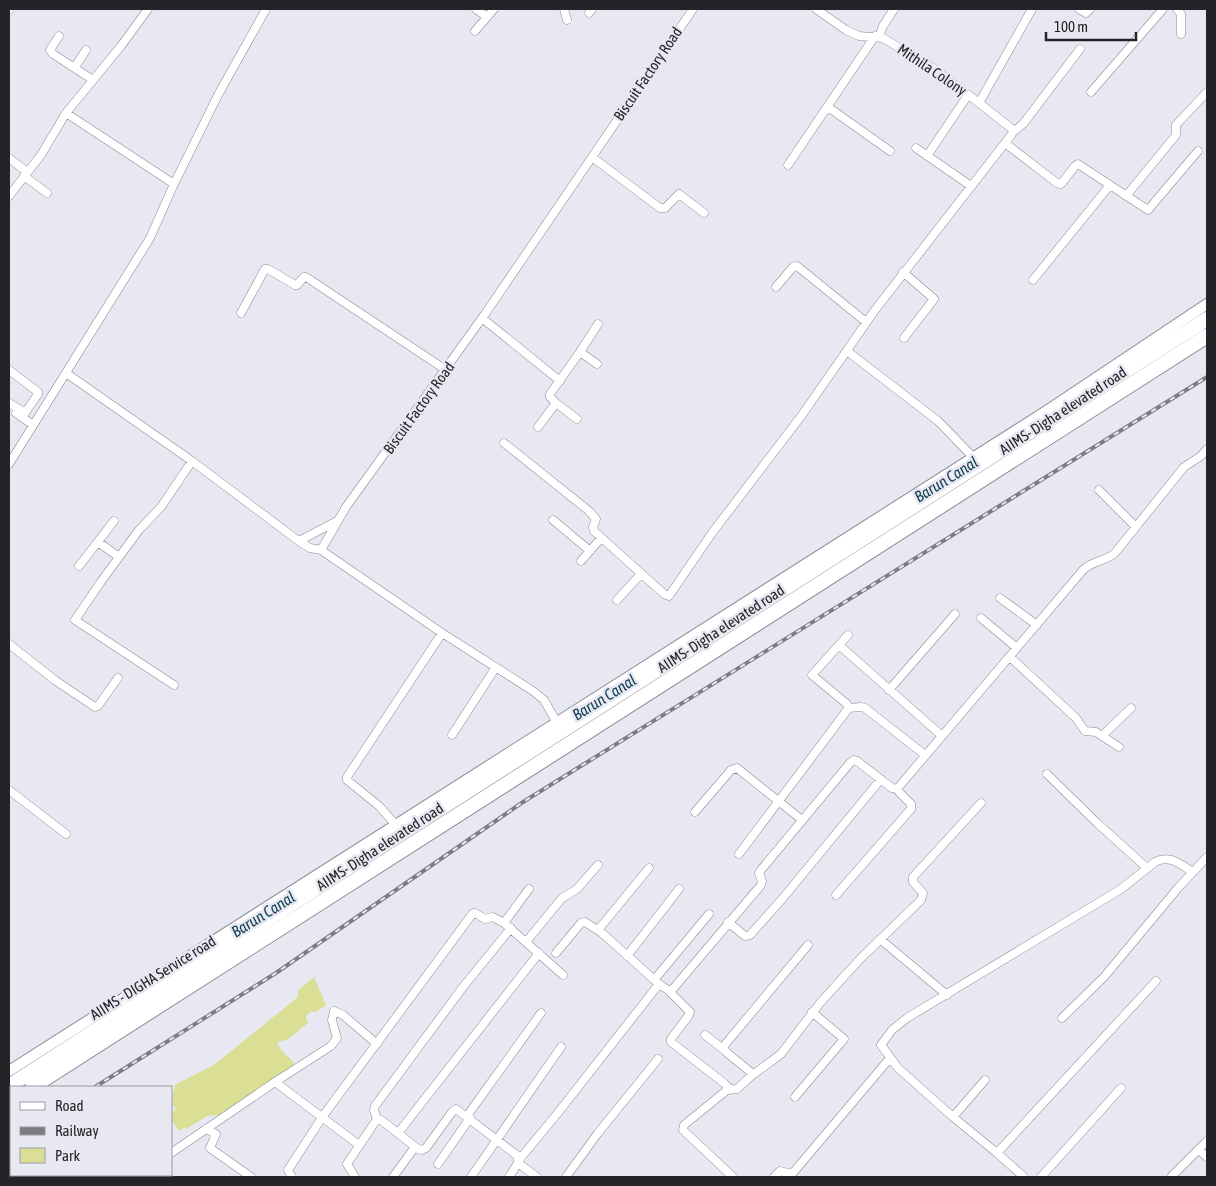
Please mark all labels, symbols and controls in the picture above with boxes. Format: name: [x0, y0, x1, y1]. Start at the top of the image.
scale bar: [1046, 10, 1136, 42]
text: 100 m: [1054, 18, 1088, 35]
street label: Biscuit Factory Road: [610, 24, 685, 124]
street label: Mithila Colony: [894, 40, 970, 99]
street label: Biscuit Factory Road: [380, 359, 458, 457]
street label: AIIMS- Digha elevated road: [996, 363, 1129, 458]
water label: Barun Canal: [911, 452, 981, 506]
street label: AIIMS- Digha elevated road: [654, 581, 787, 676]
water label: Barun Canal: [569, 670, 639, 724]
street label: AIIMS- Digha elevated road: [313, 799, 446, 894]
water label: Barun Canal: [228, 887, 298, 941]
street label: AIIMS - DIGHA Service road: [87, 932, 219, 1023]
legend: [10, 1086, 172, 1176]
text: Road: [55, 1097, 84, 1114]
text: Railway: [55, 1122, 99, 1139]
text: Park: [55, 1147, 80, 1164]

